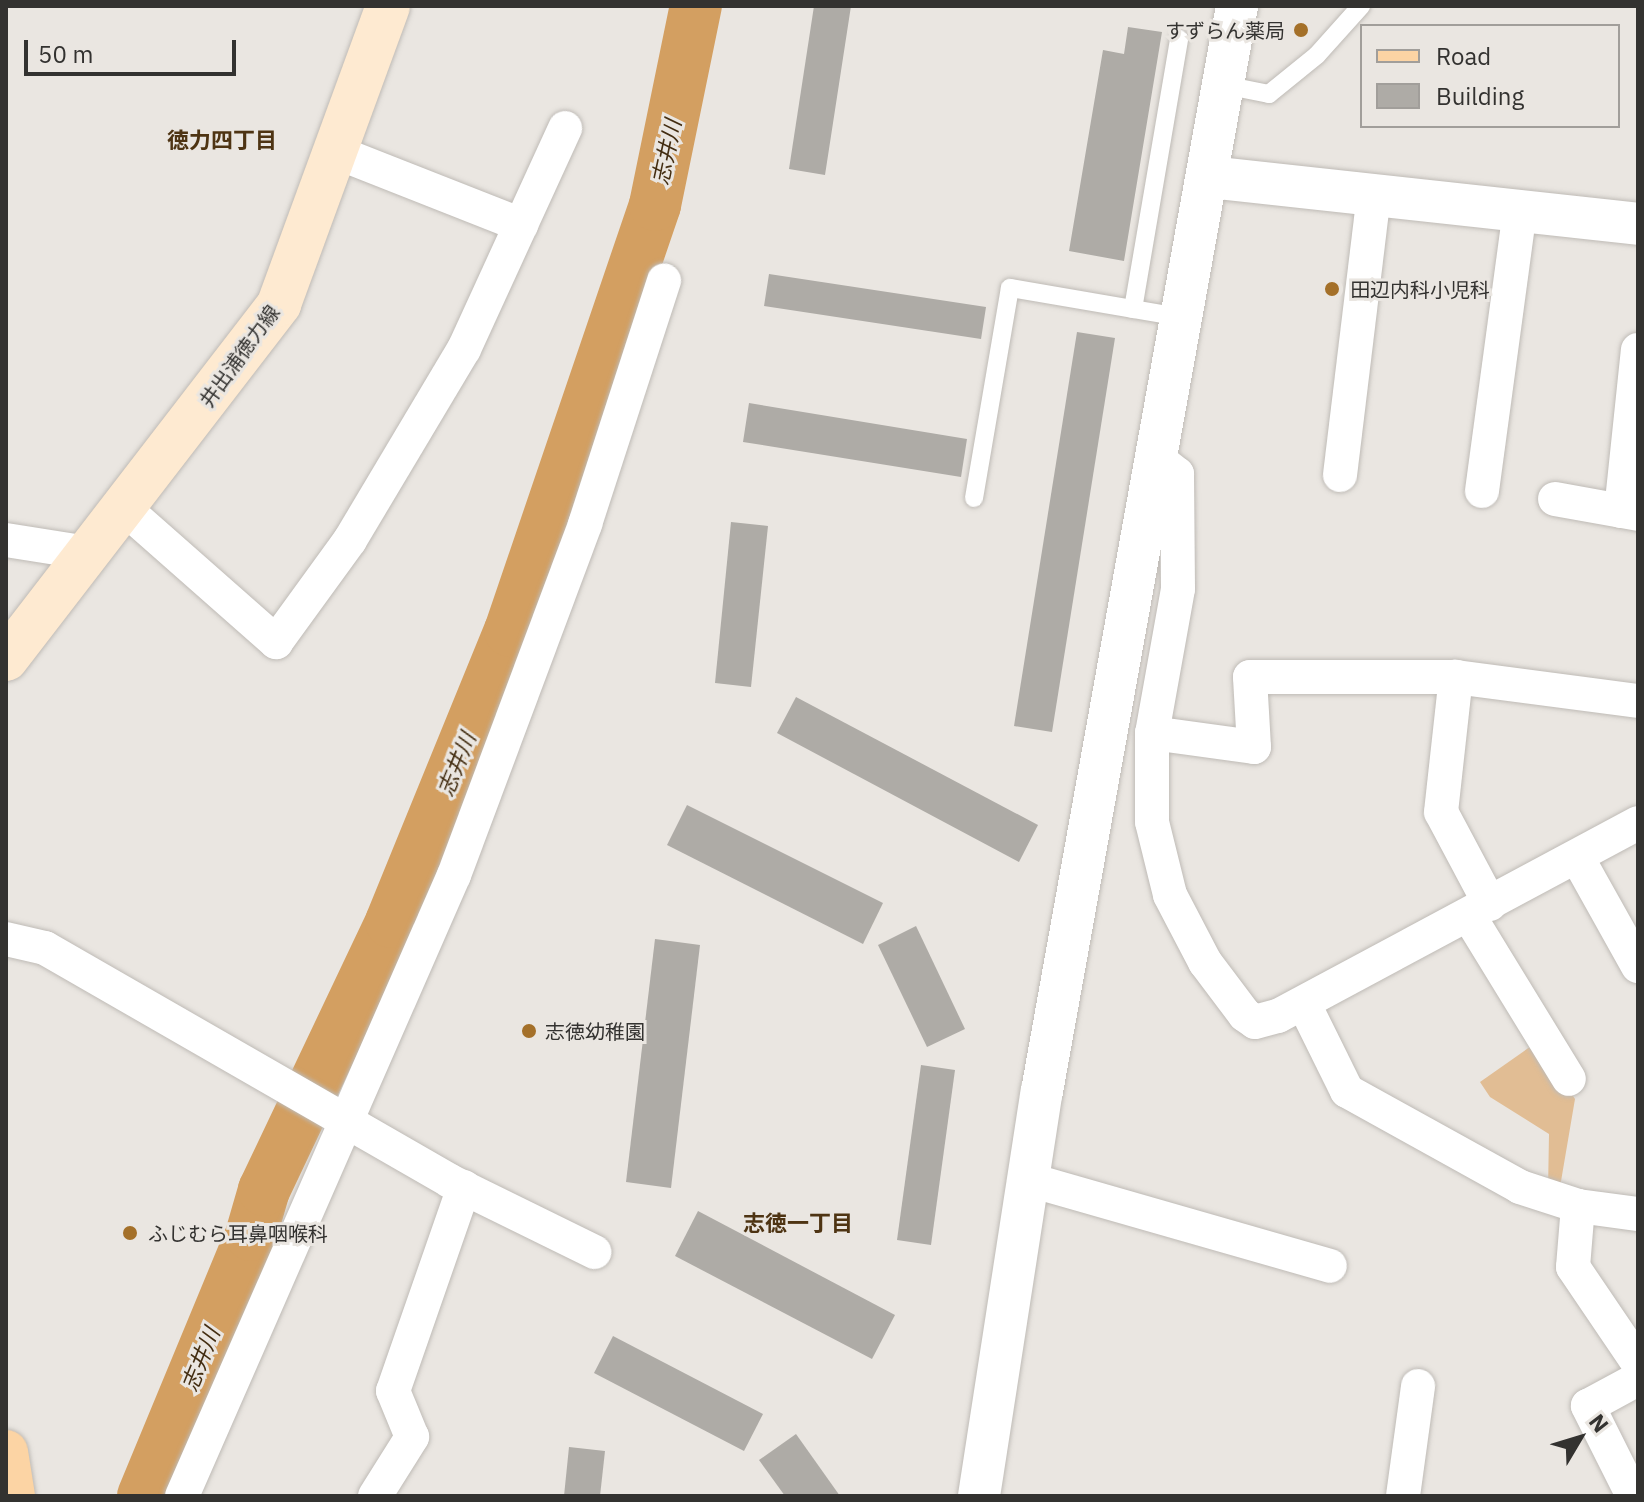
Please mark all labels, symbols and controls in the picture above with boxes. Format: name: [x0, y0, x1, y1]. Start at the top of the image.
place label: すずらん薬局: [1165, 18, 1285, 42]
marker: すずらん薬局: [1292, 21, 1310, 39]
scale bar: [28, 24, 240, 74]
legend: [1360, 24, 1620, 128]
text: 50 m: [38, 38, 93, 70]
text: Road: [1436, 40, 1491, 72]
text: Building: [1436, 80, 1524, 112]
water label: 志井川: [646, 117, 686, 187]
district label: 徳力四丁目: [167, 127, 277, 153]
place label: 田辺内科小児科: [1350, 277, 1490, 301]
marker: 田辺内科小児科: [1321, 278, 1343, 300]
street label: 井出浦徳力線: [194, 300, 284, 412]
water label: 志井川: [431, 728, 481, 800]
place label: 志徳幼稚園: [545, 1019, 645, 1043]
marker: 志徳幼稚園: [520, 1022, 538, 1040]
district label: 志徳一丁目: [743, 1210, 853, 1236]
place label: ふじむら耳鼻咽喉科: [148, 1221, 328, 1245]
marker: ふじむら耳鼻咽喉科: [119, 1222, 141, 1244]
water label: 志井川: [175, 1323, 225, 1395]
north arrow: [1540, 1398, 1620, 1478]
text: N: [1583, 1408, 1616, 1438]

